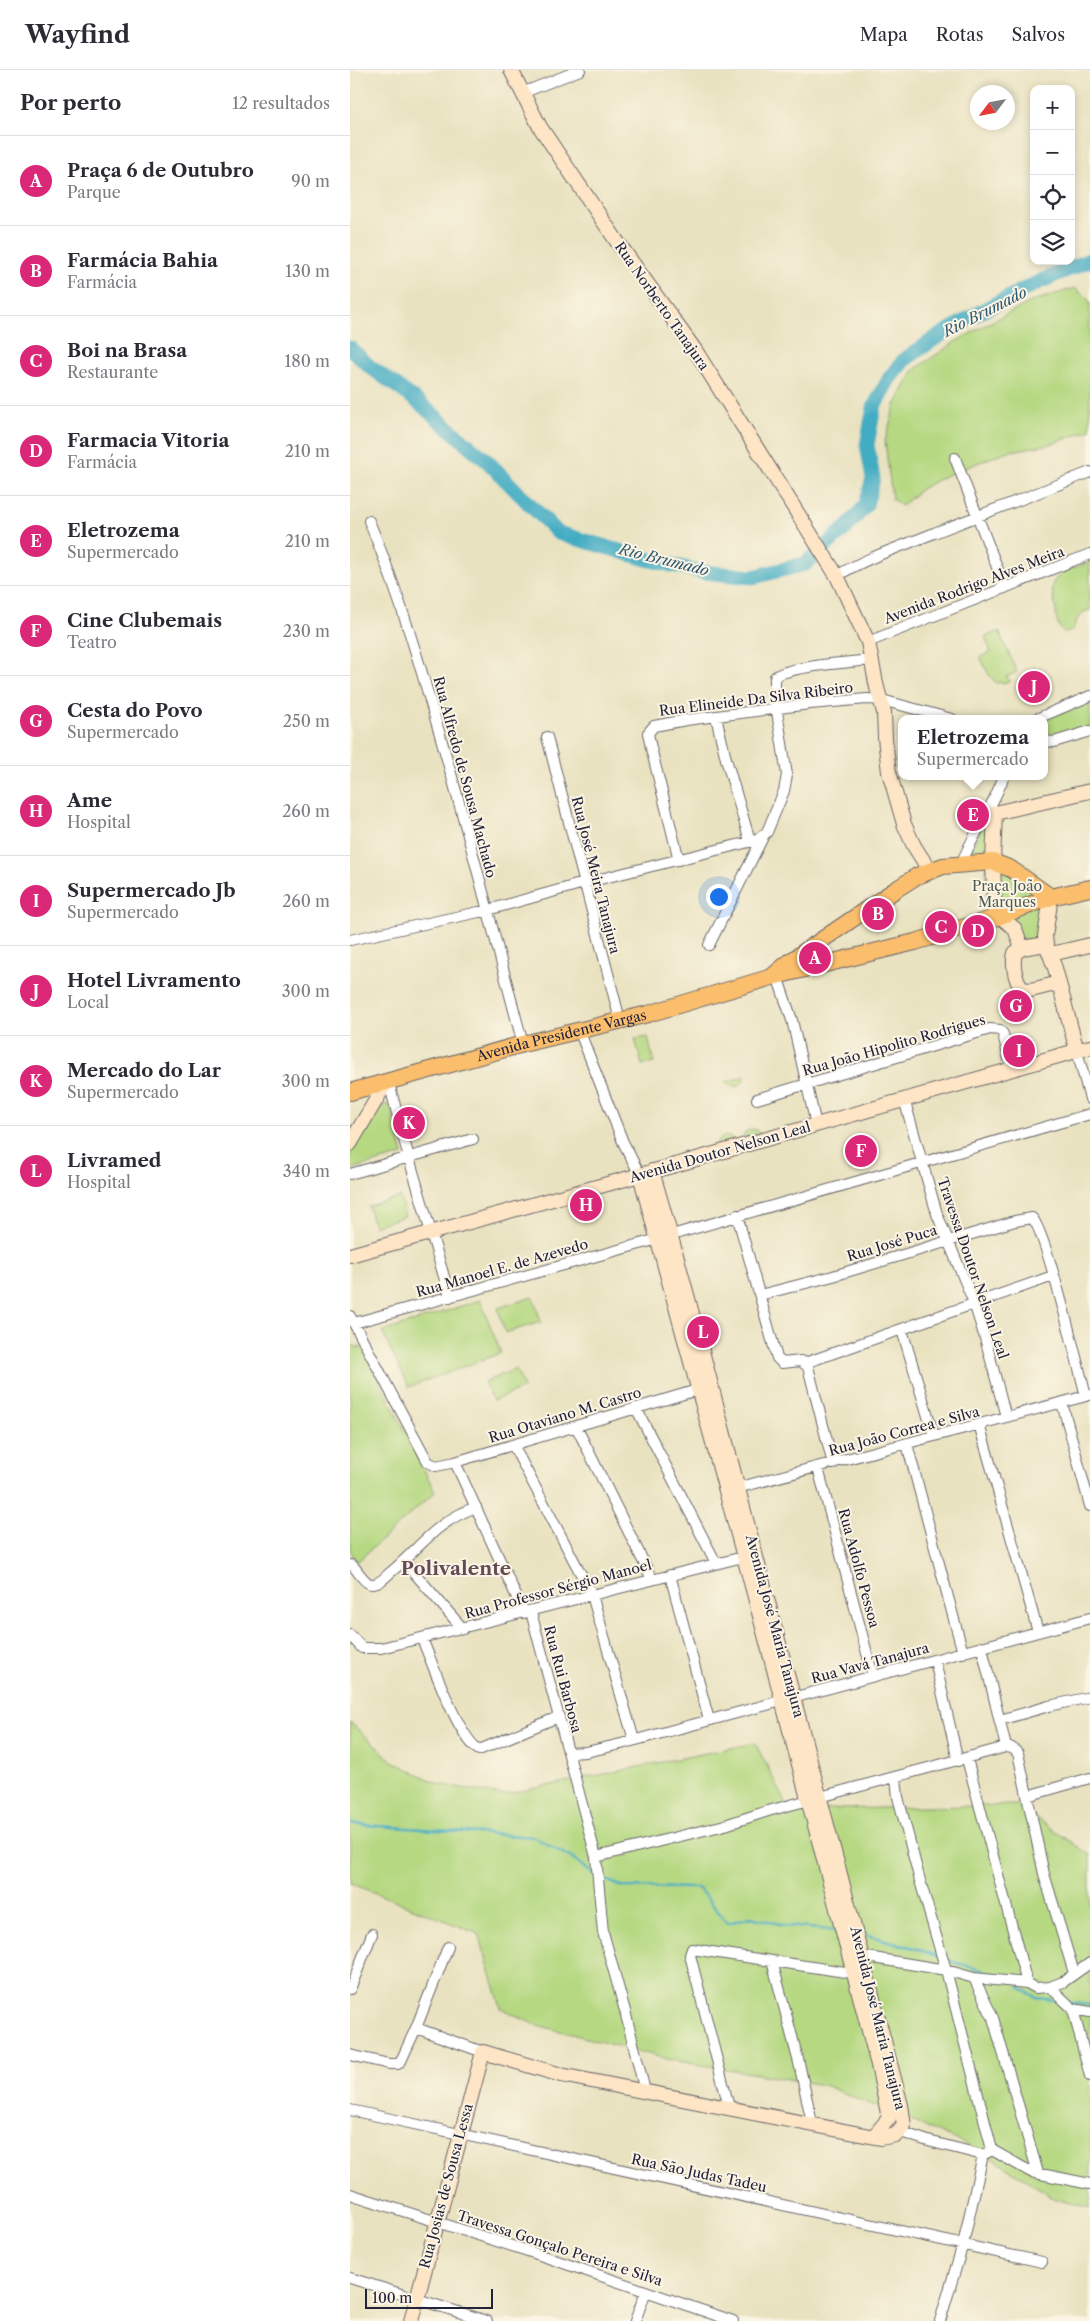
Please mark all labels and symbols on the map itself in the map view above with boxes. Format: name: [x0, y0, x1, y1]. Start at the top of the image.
north arrow: [970, 85, 1015, 130]
street label: Rua Norberto Tanajura: [611, 238, 714, 374]
water label: Rio Brumado: [939, 282, 1030, 341]
water label: Rio Brumado: [616, 539, 711, 580]
street label: Avenida Rodrigo Alves Meira: [880, 542, 1067, 628]
pin: J: [1018, 668, 1050, 706]
street label: Rua Alfredo de Sousa Machado: [429, 674, 501, 880]
street label: Rua Elineide Da Silva Ribeiro: [658, 678, 854, 720]
street label: Rua José Meira Tanajura: [568, 794, 624, 956]
pin: E: [957, 796, 989, 834]
park label: Praça João Marques: [972, 877, 1042, 911]
your location: [706, 884, 732, 910]
pin: B: [862, 895, 894, 933]
pin: C: [925, 908, 957, 946]
pin: D: [962, 912, 994, 950]
pin: A: [799, 939, 831, 977]
pin: G: [1000, 987, 1032, 1025]
street label: Avenida Presidente Vargas: [474, 1006, 648, 1066]
street label: Rua João Hipolito Rodrigues: [801, 1010, 987, 1080]
pin: I: [1003, 1032, 1035, 1070]
pin: K: [393, 1104, 425, 1142]
street label: Avenida Doutor Nelson Leal: [626, 1118, 813, 1187]
pin: F: [845, 1132, 877, 1170]
street label: Travessa Doutor Nelson Leal: [933, 1175, 1013, 1361]
pin: H: [570, 1186, 602, 1224]
street label: Rua José Puca: [845, 1221, 940, 1265]
street label: Rua Manoel E. de Azevedo: [414, 1235, 590, 1301]
pin: L: [687, 1313, 719, 1351]
street label: Rua Otaviano M. Castro: [486, 1383, 644, 1447]
street label: Rua João Correa e Silva: [827, 1402, 982, 1460]
street label: Rua Adolfo Pessoa: [834, 1506, 884, 1630]
street label: Avenida José Maria Tanajura: [742, 1532, 808, 1720]
street label: Rua Professor Sérgio Manoel: [463, 1555, 653, 1623]
district label: Polivalente: [401, 1557, 511, 1580]
street label: Rua Rui Barbosa: [540, 1623, 586, 1735]
street label: Rua Vavá Tanajura: [809, 1638, 932, 1687]
street label: Avenida José Maria Tanajura: [846, 1923, 910, 2112]
street label: Rua Josias de Sousa Lessa: [415, 2101, 477, 2270]
street label: Rua São Judas Tadeu: [630, 2150, 769, 2196]
street label: Travessa Gonçalo Pereira e Silva: [455, 2206, 665, 2290]
scale bar: [365, 2286, 492, 2309]

